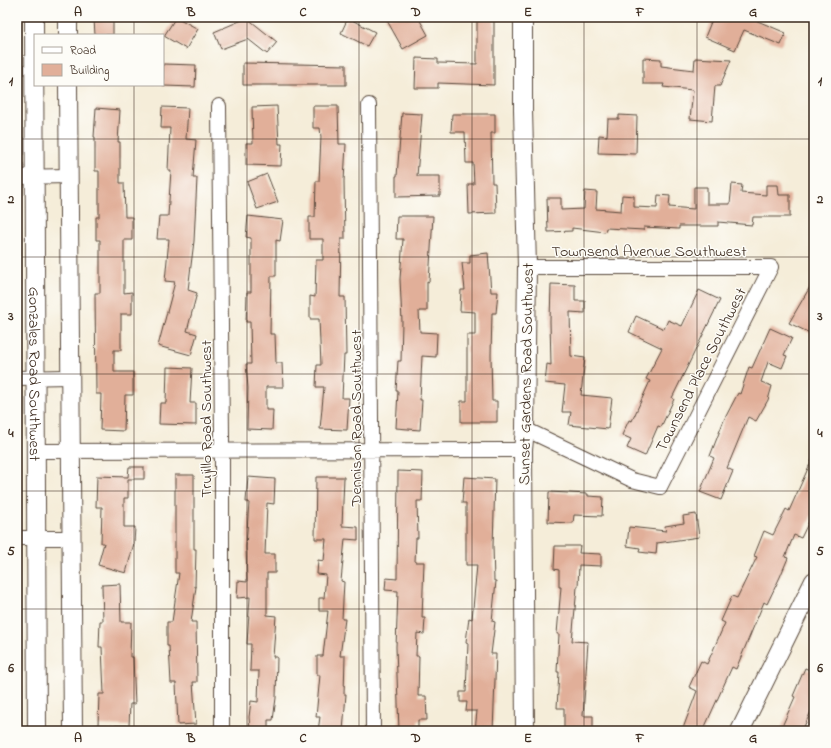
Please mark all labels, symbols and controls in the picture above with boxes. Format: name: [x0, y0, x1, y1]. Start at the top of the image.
text: A: [74, 3, 82, 22]
text: B: [186, 3, 196, 22]
text: C: [299, 3, 307, 22]
text: D: [410, 3, 421, 22]
text: E: [524, 3, 532, 22]
text: F: [635, 3, 645, 22]
text: G: [749, 3, 757, 22]
legend: [34, 34, 164, 86]
text: Road: [70, 42, 96, 60]
text: Building: [69, 62, 109, 81]
text: 1: [9, 72, 14, 91]
text: 1: [818, 72, 823, 91]
text: 2: [7, 190, 15, 209]
text: 2: [816, 190, 824, 209]
street label: Townsend Avenue Southwest: [551, 240, 747, 264]
street label: Sunset Gardens Road Southwest: [513, 262, 541, 485]
street label: Townsend Place Southwest: [650, 283, 754, 456]
street label: Gonzales Road Southwest: [21, 287, 46, 462]
text: 3: [7, 307, 14, 326]
text: 3: [816, 307, 823, 326]
street label: Dennison Road Southwest: [345, 329, 369, 507]
street label: Trujillo Road Southwest: [195, 340, 219, 498]
text: 4: [7, 424, 14, 443]
text: 4: [816, 424, 823, 443]
text: 5: [7, 542, 15, 561]
text: 5: [816, 542, 824, 561]
text: 6: [7, 659, 14, 678]
text: 6: [816, 659, 823, 678]
text: A: [74, 729, 82, 748]
text: B: [186, 729, 196, 748]
text: C: [299, 729, 307, 748]
text: D: [410, 729, 421, 748]
text: E: [524, 729, 532, 748]
text: F: [635, 729, 645, 748]
text: G: [749, 729, 757, 748]

